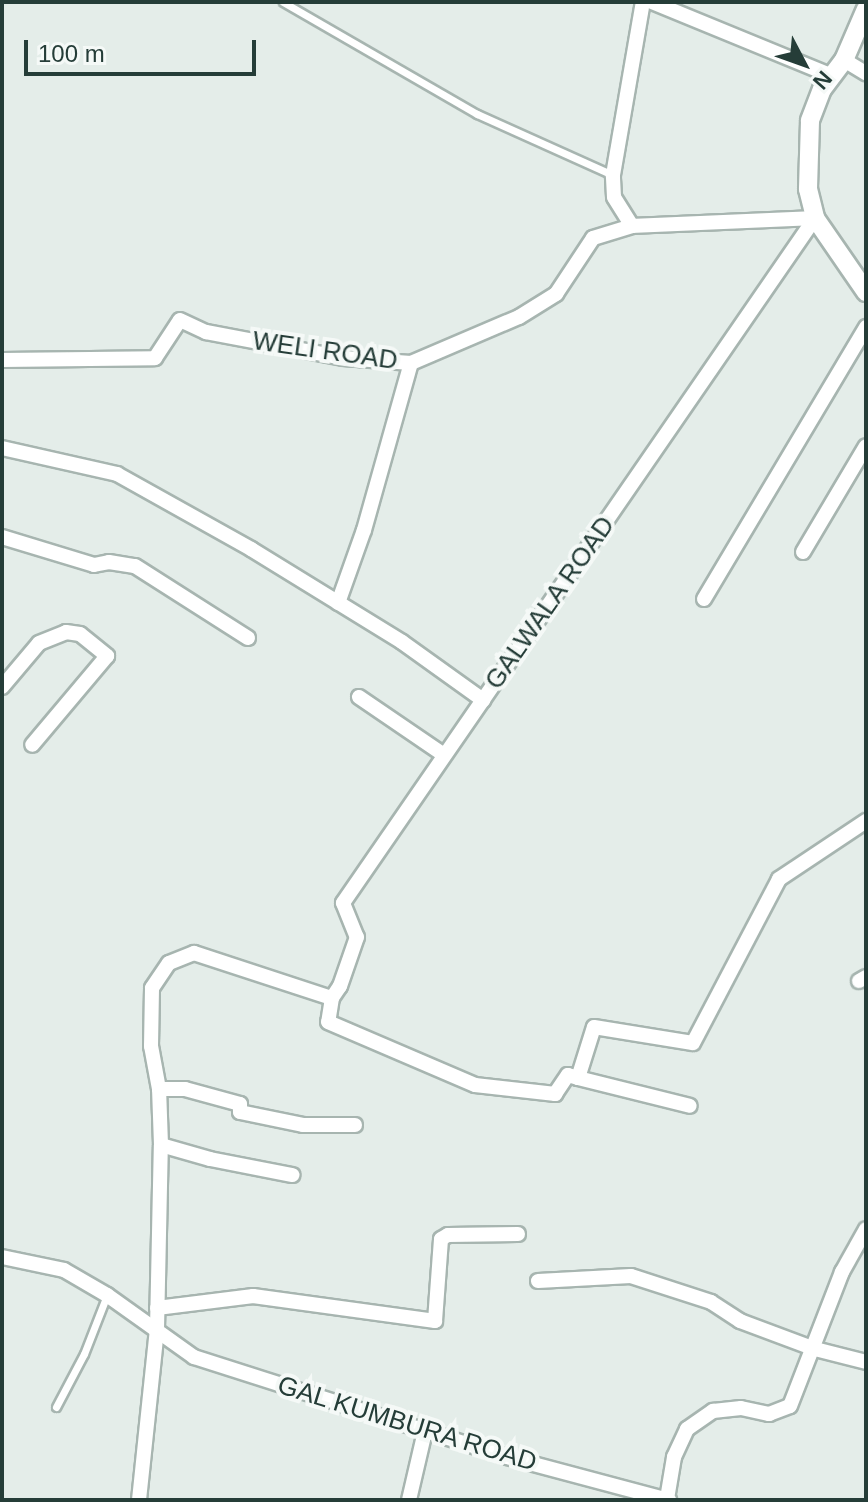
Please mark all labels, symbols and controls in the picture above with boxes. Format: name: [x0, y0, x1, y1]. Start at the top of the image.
scale bar: [28, 24, 260, 74]
north arrow: [764, 24, 844, 104]
text: 100 m: [38, 40, 105, 67]
text: N: [808, 66, 837, 94]
street label: WELI ROAD: [251, 325, 399, 377]
street label: GALWALA ROAD: [478, 510, 622, 696]
street label: GAL KUMBURA ROAD: [273, 1369, 541, 1479]

